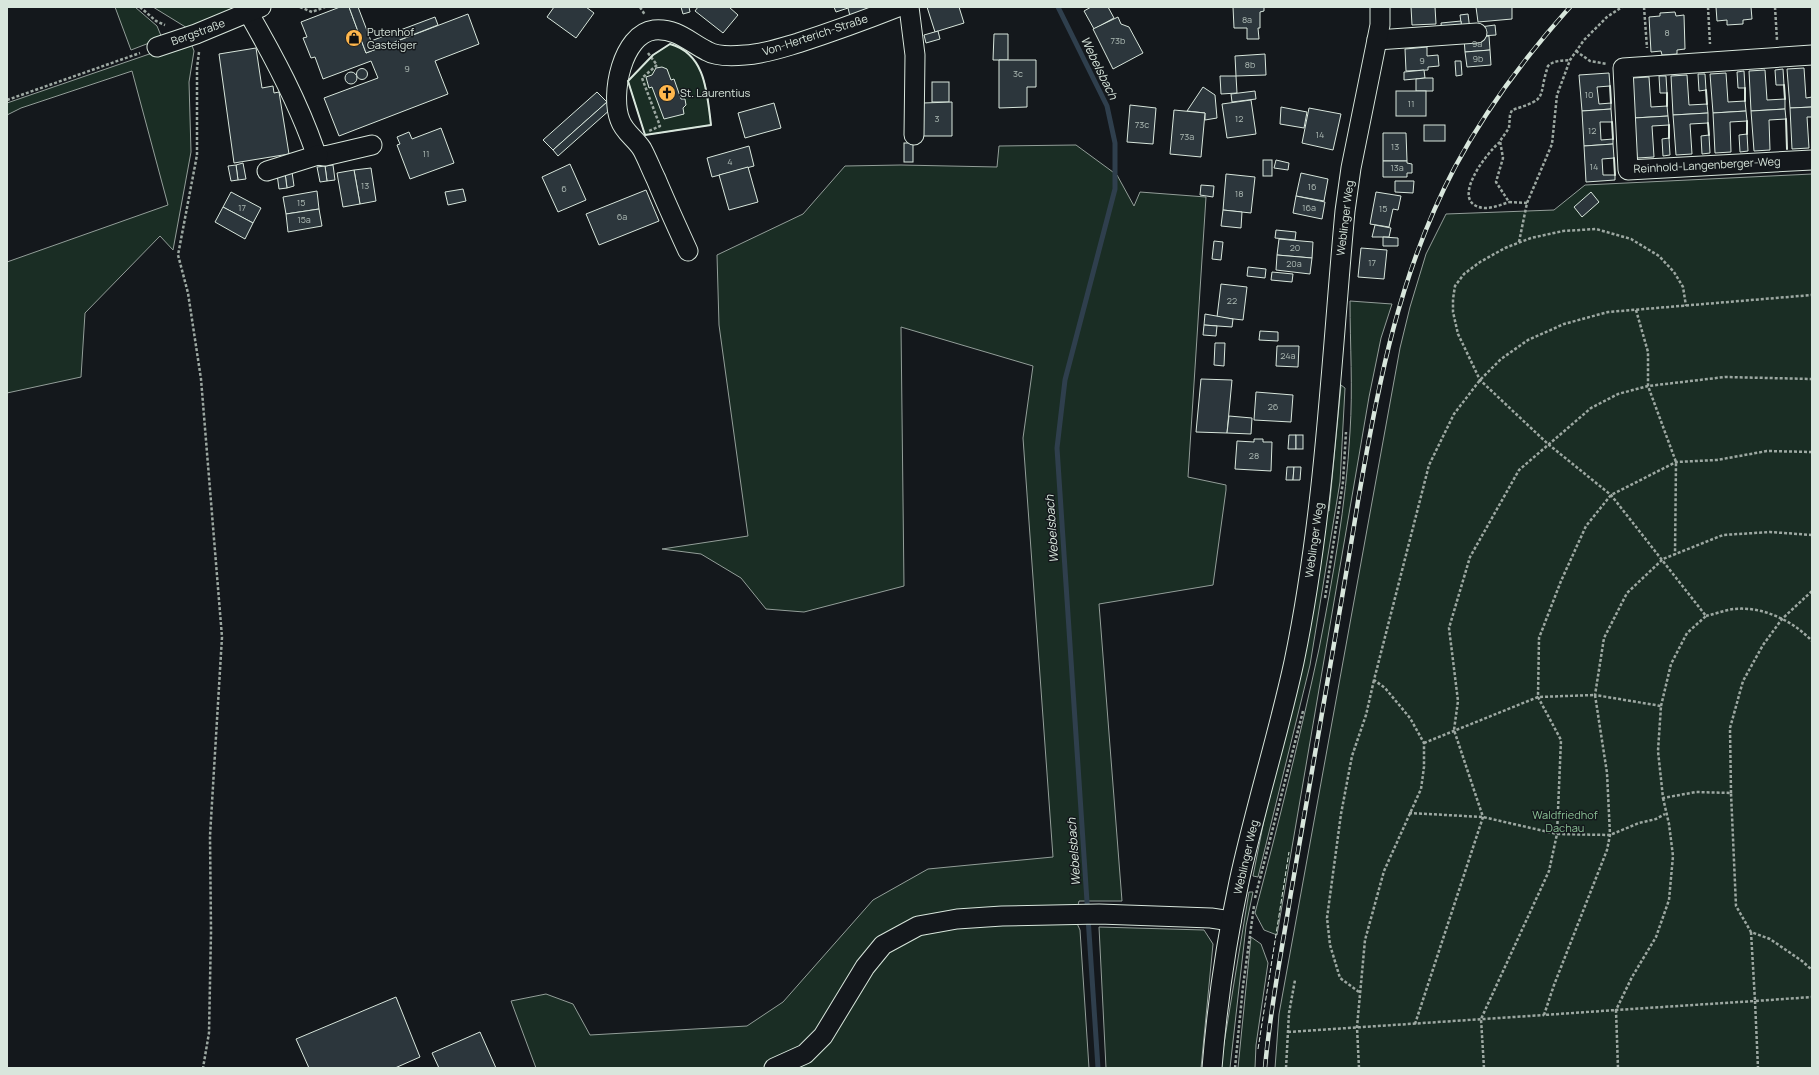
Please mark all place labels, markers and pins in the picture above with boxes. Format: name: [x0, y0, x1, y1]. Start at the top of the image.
place label: Putenhof Gasteiger: [367, 24, 417, 52]
shop icon: Putenhof Gasteiger: [344, 28, 364, 48]
church icon: St. Laurentius: [657, 83, 677, 103]
place label: St. Laurentius: [680, 85, 751, 100]

